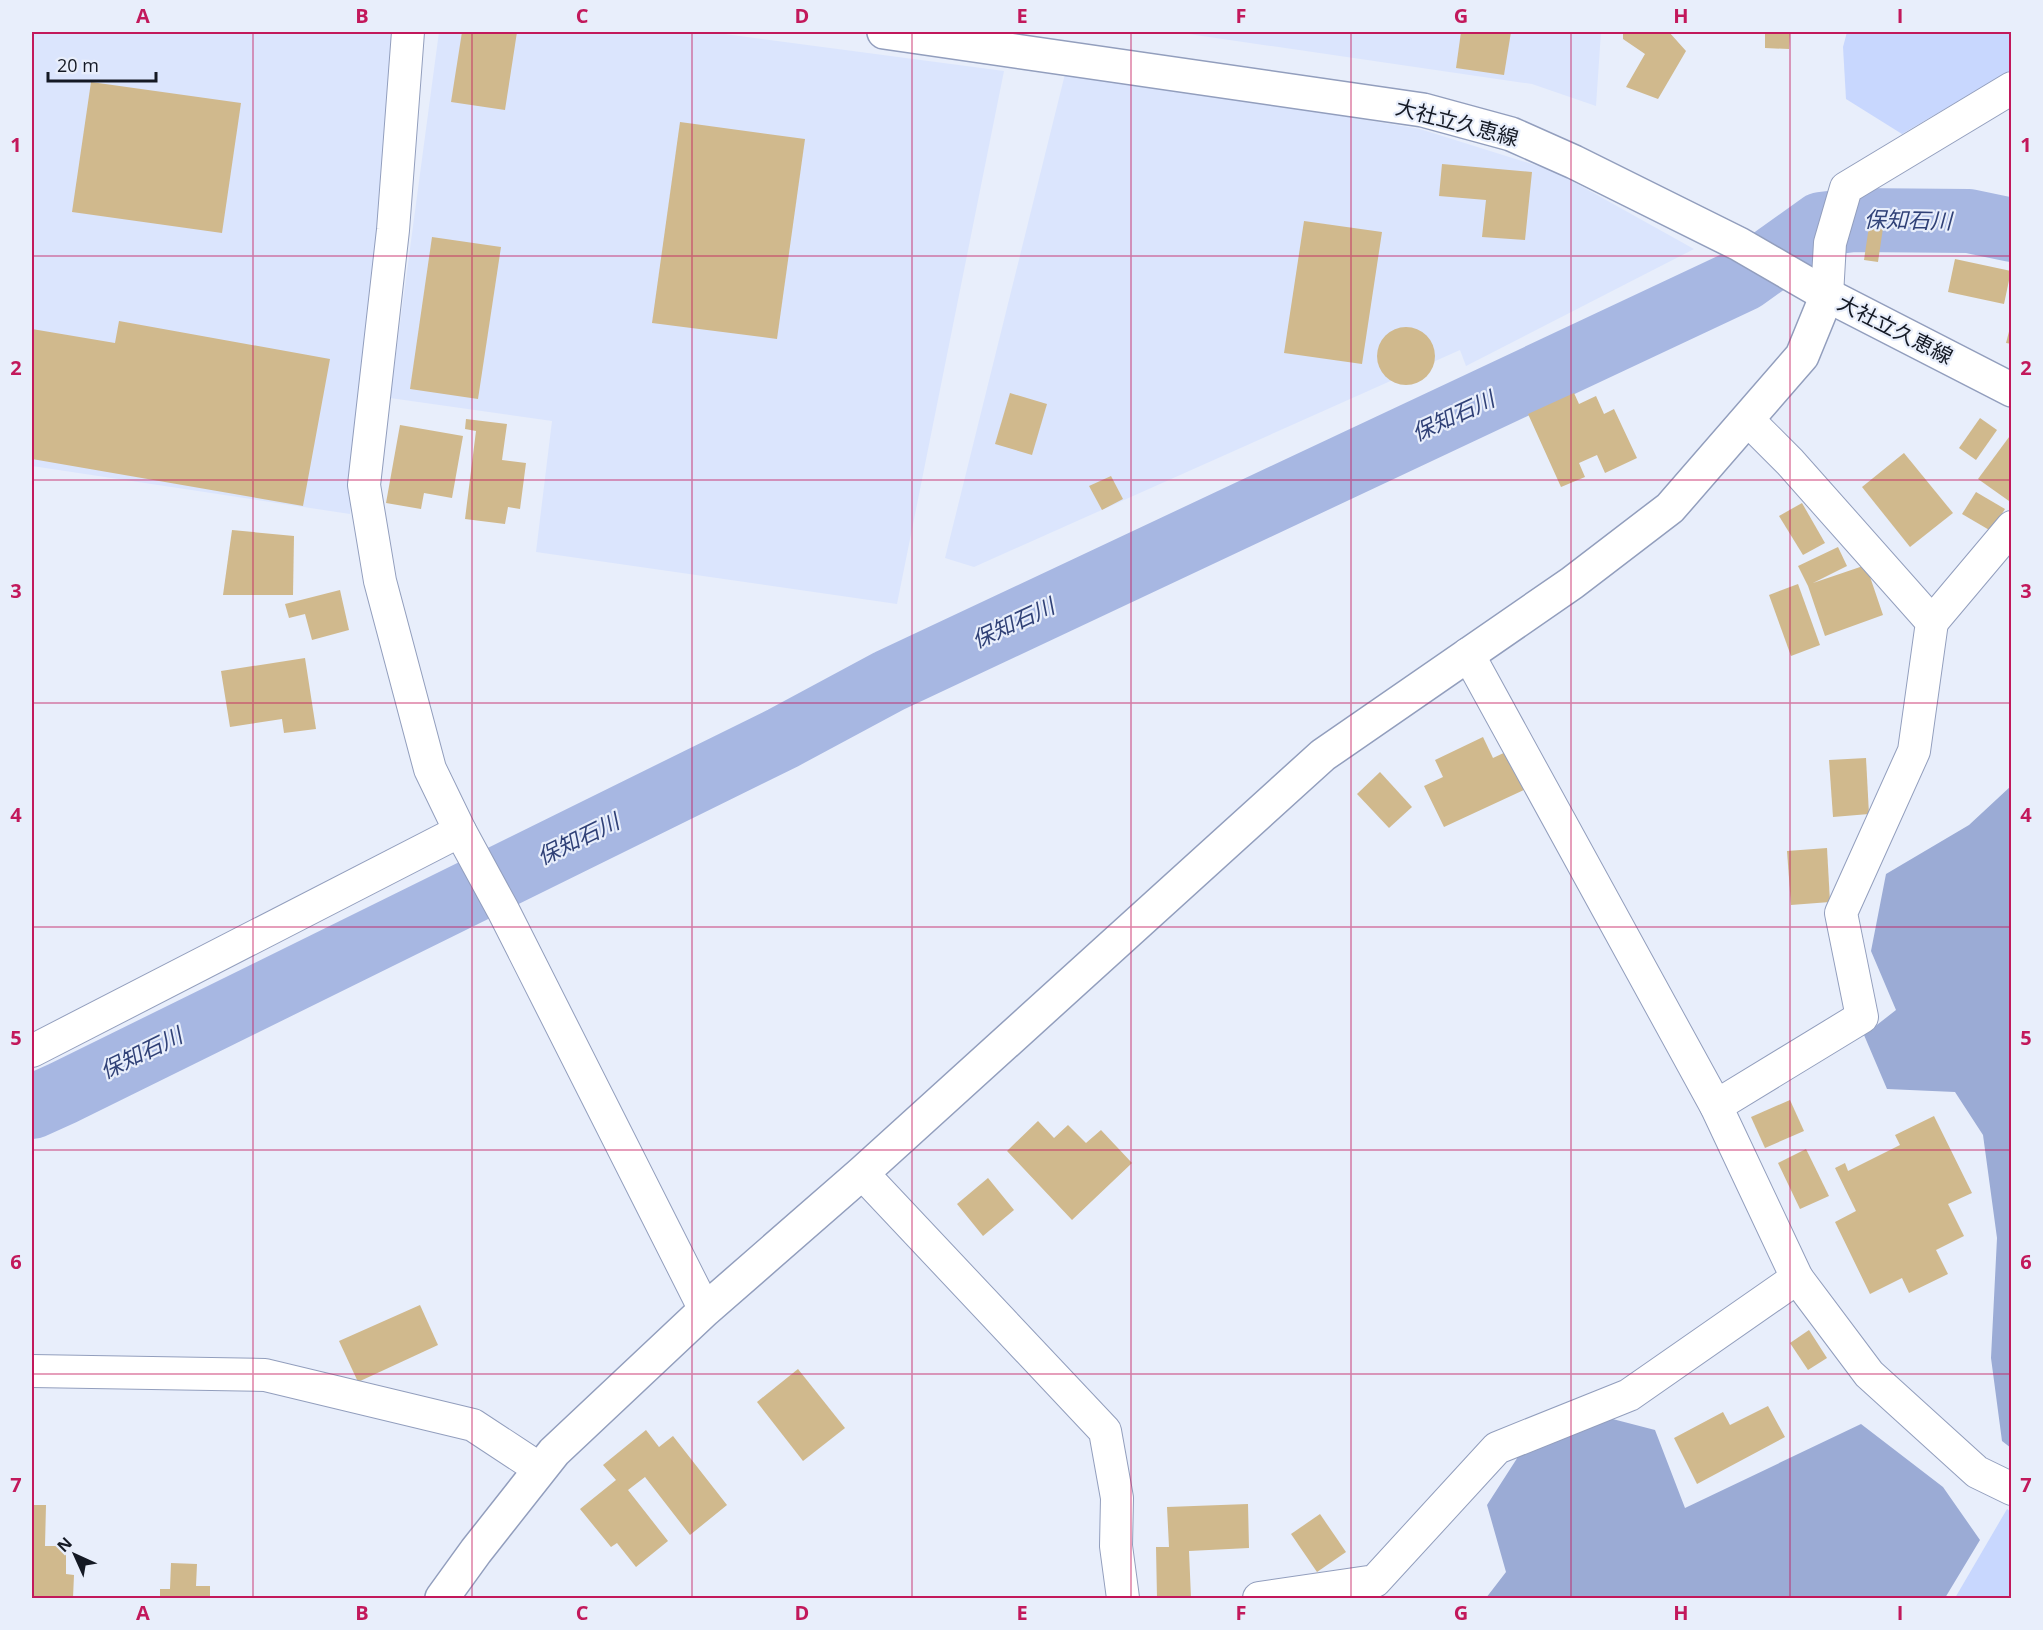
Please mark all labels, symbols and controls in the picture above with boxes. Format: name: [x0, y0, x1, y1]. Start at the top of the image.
text: A: [136, 2, 150, 29]
text: B: [355, 2, 369, 29]
text: C: [576, 2, 589, 29]
text: D: [795, 2, 809, 29]
text: E: [1016, 2, 1028, 29]
text: F: [1236, 2, 1246, 29]
text: G: [1454, 2, 1468, 29]
text: H: [1673, 2, 1689, 29]
text: I: [1897, 2, 1903, 29]
scale bar: [48, 45, 156, 83]
text: 20 m: [57, 53, 99, 77]
street label: 大社立久恵線: [1393, 92, 1522, 152]
text: 1: [10, 131, 22, 158]
text: 1: [2020, 131, 2032, 158]
water label: 保知石川: [1864, 203, 1954, 235]
street label: 大社立久恵線: [1833, 288, 1958, 370]
text: 2: [10, 354, 22, 381]
text: 2: [2020, 354, 2032, 381]
water label: 保知石川: [1406, 382, 1501, 447]
text: 3: [10, 577, 22, 604]
text: 3: [2020, 577, 2032, 604]
water label: 保知石川: [966, 589, 1061, 654]
text: 4: [10, 801, 22, 828]
text: 4: [2020, 801, 2032, 828]
water label: 保知石川: [531, 804, 625, 871]
water label: 保知石川: [94, 1018, 188, 1085]
text: 5: [10, 1024, 22, 1051]
text: 5: [2020, 1024, 2032, 1051]
text: 6: [10, 1248, 22, 1275]
text: 6: [2020, 1248, 2032, 1275]
text: 7: [10, 1471, 22, 1498]
text: 7: [2020, 1471, 2032, 1498]
north arrow: [45, 1525, 105, 1585]
text: N: [52, 1532, 77, 1557]
text: A: [136, 1599, 150, 1626]
text: B: [355, 1599, 369, 1626]
text: C: [576, 1599, 589, 1626]
text: D: [795, 1599, 809, 1626]
text: E: [1016, 1599, 1028, 1626]
text: F: [1236, 1599, 1246, 1626]
text: G: [1454, 1599, 1468, 1626]
text: H: [1673, 1599, 1689, 1626]
text: I: [1897, 1599, 1903, 1626]

